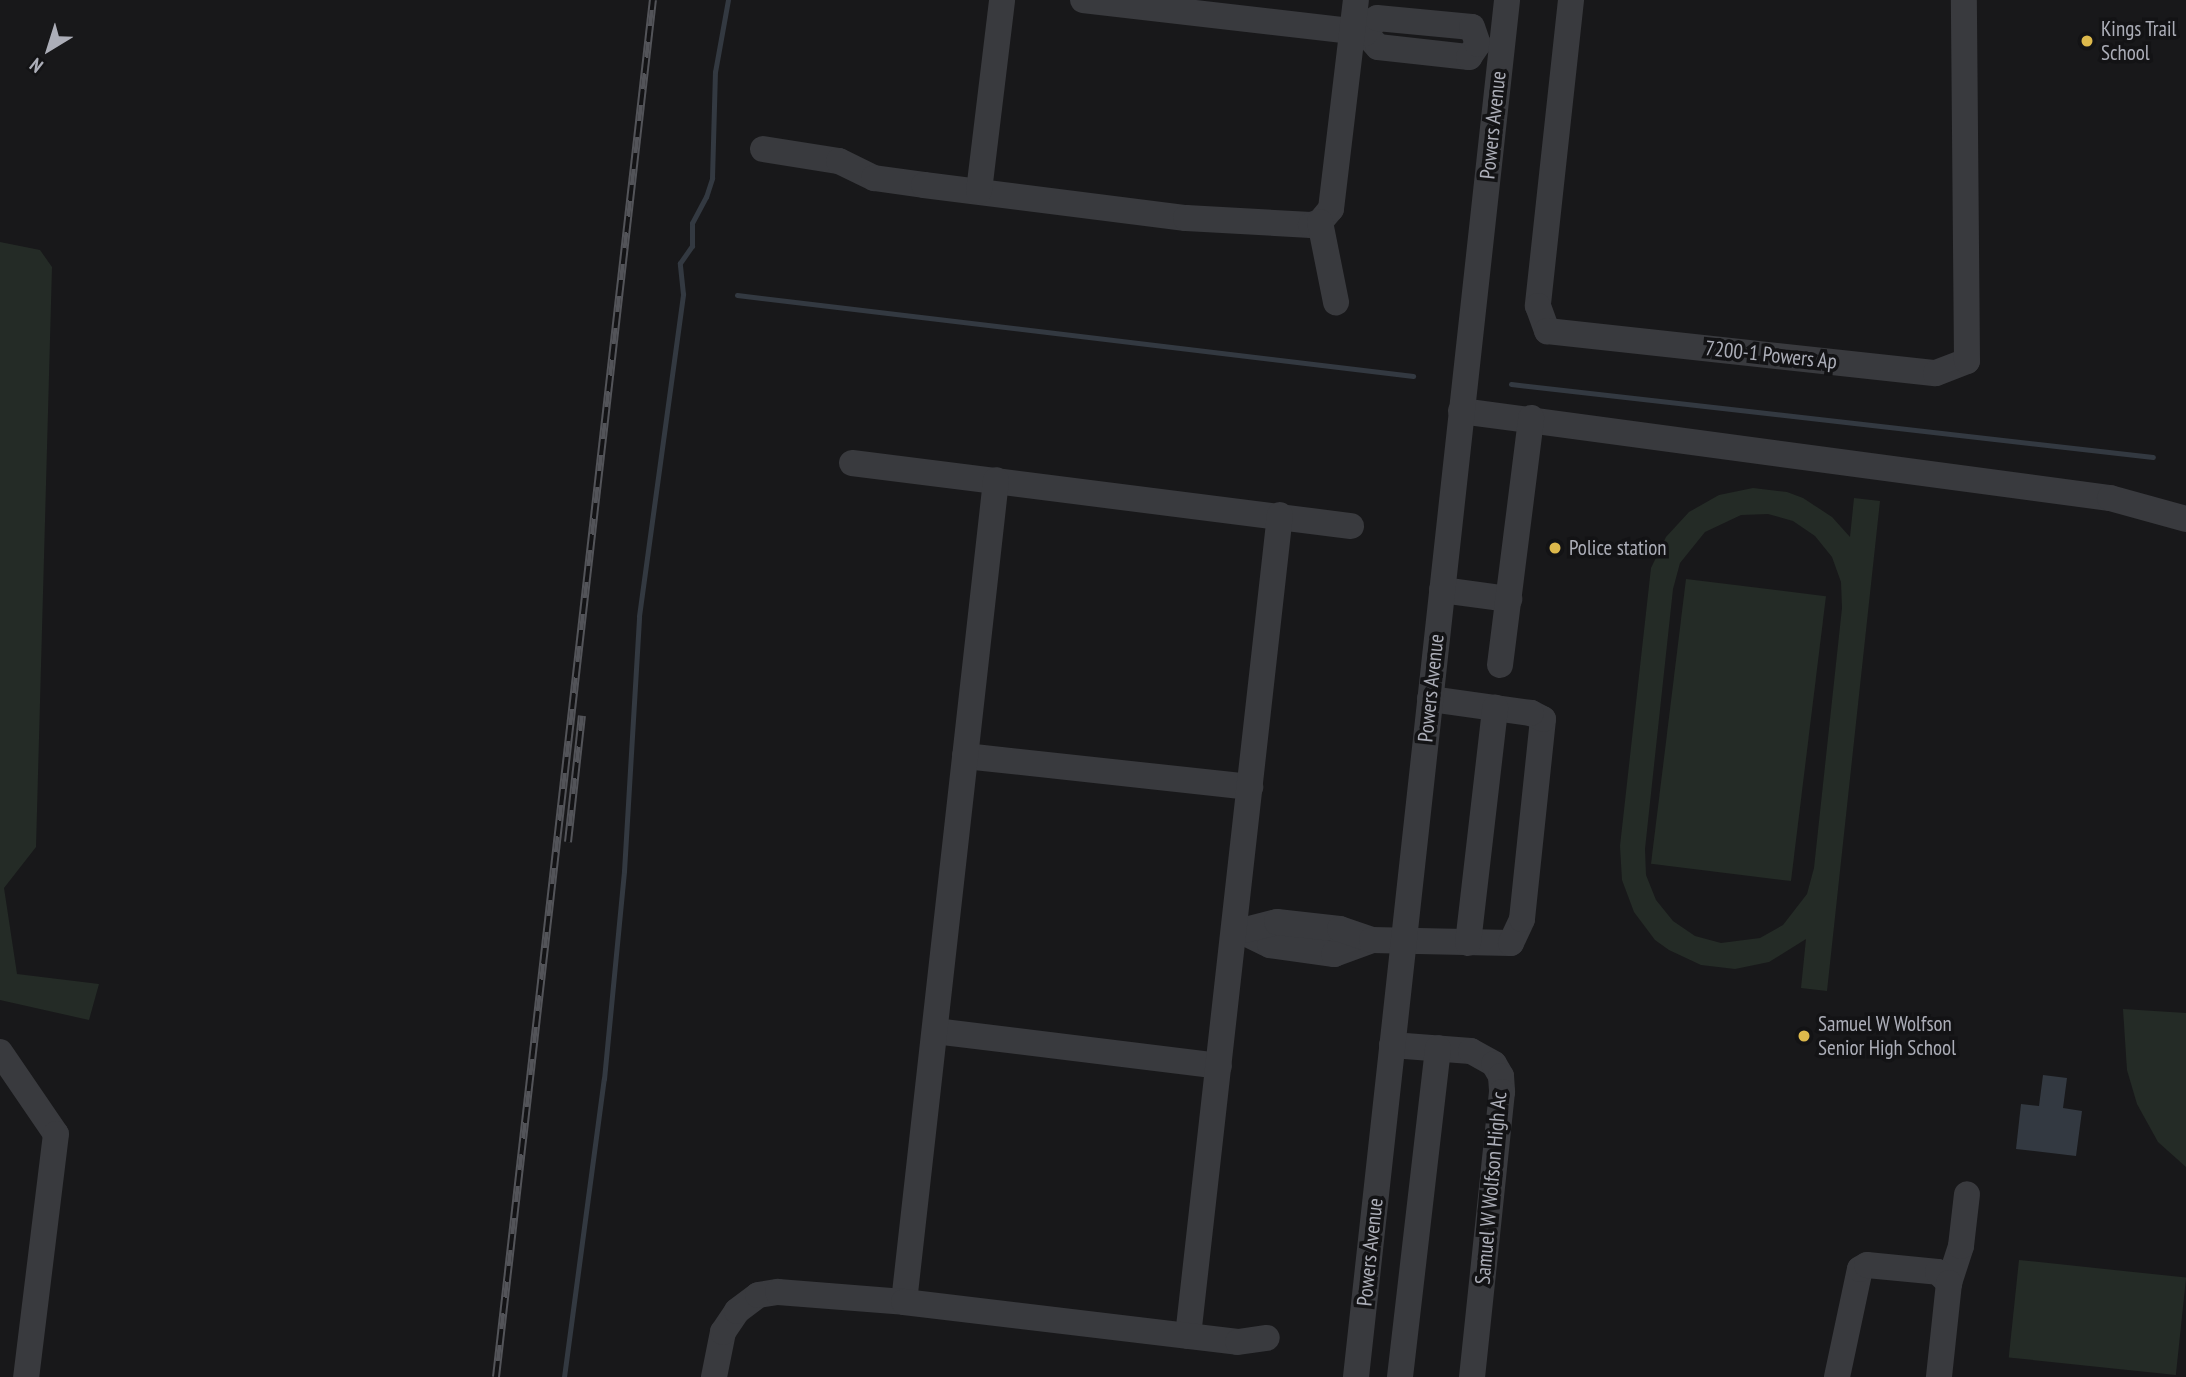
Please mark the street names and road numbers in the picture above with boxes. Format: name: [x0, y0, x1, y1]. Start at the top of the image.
street label: Powers Avenue: [1475, 69, 1511, 181]
street label: 7200-1 Powers Ap: [1704, 336, 1838, 374]
street label: Powers Avenue: [1413, 632, 1449, 744]
street label: Samuel W Wolfson High Ac: [1470, 1090, 1512, 1286]
street label: Powers Avenue: [1352, 1196, 1388, 1308]

